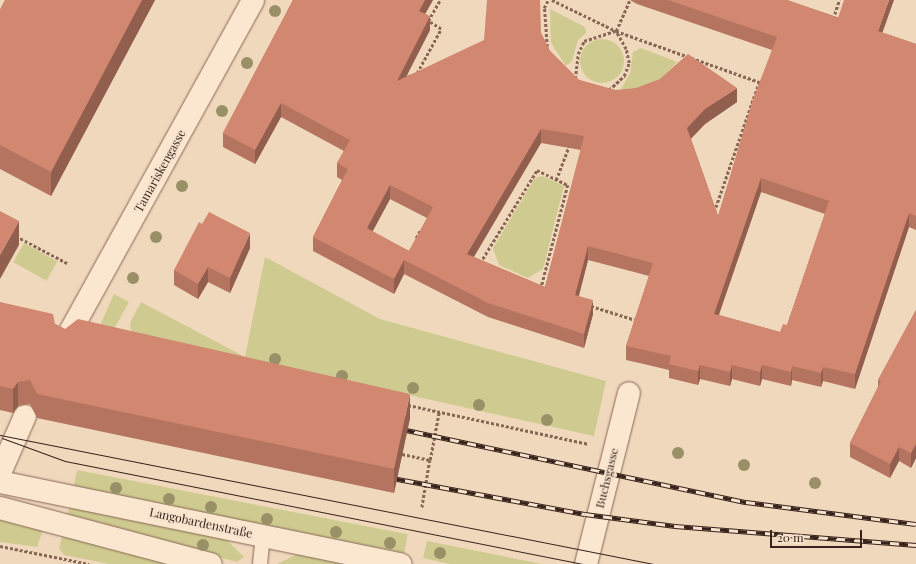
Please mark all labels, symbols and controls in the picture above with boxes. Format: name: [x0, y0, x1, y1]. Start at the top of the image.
street label: Tamariskengasse: [131, 127, 189, 215]
street label: Buchsgasse: [593, 446, 621, 510]
street label: Langobardenstraße: [148, 505, 254, 541]
scale bar: [772, 522, 864, 548]
text: 20 m: [777, 529, 804, 545]

